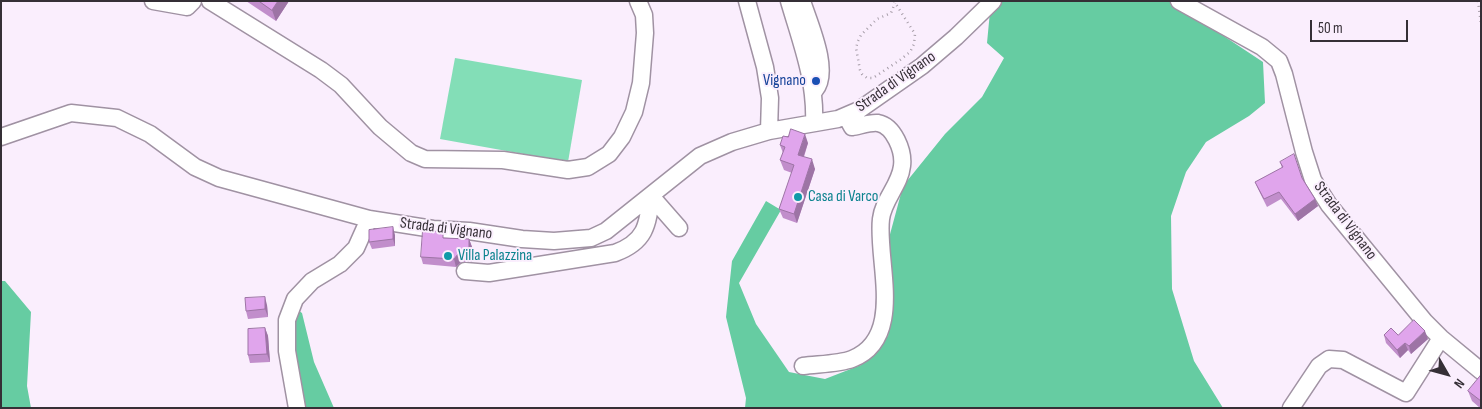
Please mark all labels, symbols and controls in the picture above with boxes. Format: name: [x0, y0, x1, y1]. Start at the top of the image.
scale bar: [1312, 10, 1410, 42]
text: 50 m: [1318, 19, 1343, 38]
street label: Strada di Vignano: [852, 48, 940, 116]
place label: Vignano: [763, 71, 806, 91]
marker: Vignano: [810, 75, 822, 87]
street label: Strada di Vignano: [1309, 178, 1381, 264]
place label: Casa di Varco: [808, 187, 878, 207]
marker: Casa di Varco: [792, 191, 804, 203]
street label: Strada di Vignano: [399, 214, 493, 244]
place label: Villa Palazzina: [458, 246, 532, 266]
marker: Villa Palazzina: [442, 250, 454, 262]
north arrow: [1422, 349, 1472, 399]
text: N: [1450, 375, 1468, 392]

